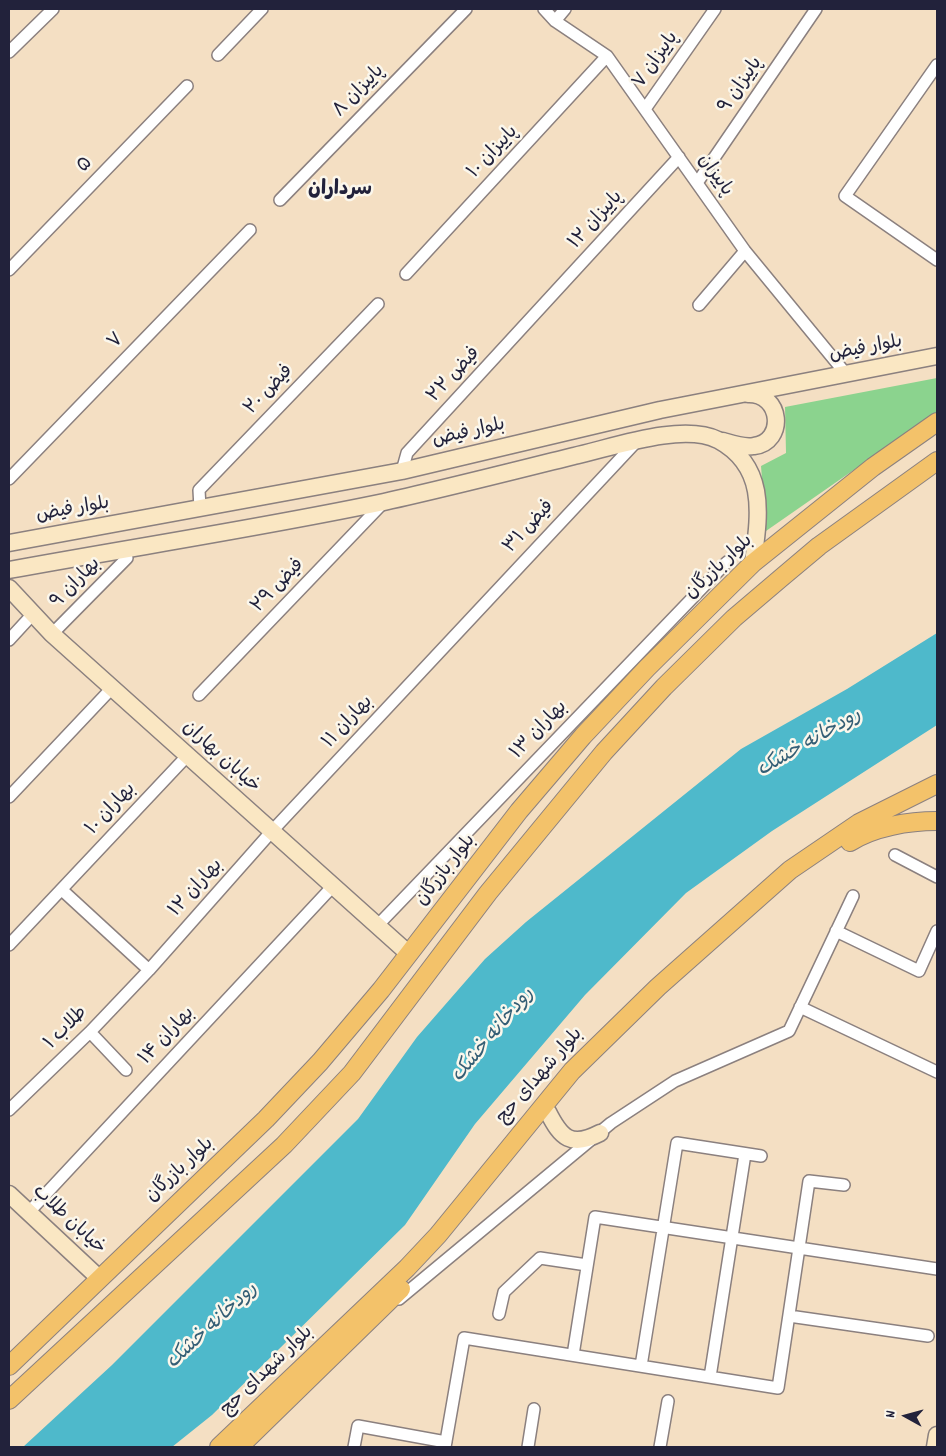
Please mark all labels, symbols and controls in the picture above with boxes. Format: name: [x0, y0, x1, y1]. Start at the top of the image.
street label: پاییزان ۷: [629, 28, 685, 94]
street label: پاییزان ۹: [715, 54, 769, 118]
street label: پاییزان ۸: [330, 61, 390, 123]
street label: پاییزان ۱۰: [464, 122, 524, 184]
street label: پاییزان: [691, 150, 737, 202]
street label: ۵: [73, 153, 99, 179]
district label: سرداران: [308, 179, 372, 203]
street label: پاییزان ۱۲: [565, 187, 629, 255]
street label: ۷: [104, 329, 130, 355]
street label: بلوار فیض: [827, 332, 905, 368]
street label: فیض ۲۲: [424, 343, 486, 409]
street label: فیض ۲۰: [241, 361, 299, 421]
street label: بلوار فیض: [430, 415, 508, 453]
street label: بلوار فیض: [35, 493, 111, 529]
street label: فیض ۳۱: [500, 497, 560, 559]
street label: بلوار بازرگان: [681, 531, 759, 605]
street label: بهاران ۹: [47, 554, 107, 614]
street label: فیض ۲۹: [248, 555, 310, 619]
street label: بهاران ۱۱: [319, 692, 379, 754]
street label: بهاران ۱۳: [507, 697, 573, 765]
water label: رودخانه خشک: [754, 705, 866, 783]
street label: خیابان بهاران: [176, 717, 264, 799]
street label: بهاران ۱۰: [82, 779, 142, 841]
street label: بلوار بازرگان: [412, 831, 482, 911]
street label: بهاران ۱۲: [165, 855, 229, 923]
water label: رودخانه خشک: [448, 984, 540, 1088]
street label: طلاب ۱: [41, 1003, 93, 1055]
street label: بهاران ۱۴: [135, 1003, 201, 1071]
street label: بلوار شهدای حج: [493, 1024, 589, 1130]
street label: بلوار بازرگان: [142, 1134, 220, 1208]
street label: خیابان طلاب: [27, 1181, 109, 1261]
water label: رودخانه خشک: [162, 1279, 264, 1375]
street label: بلوار شهدای حج: [217, 1322, 319, 1422]
north arrow: [881, 1391, 931, 1441]
text: N: [881, 1410, 901, 1419]

